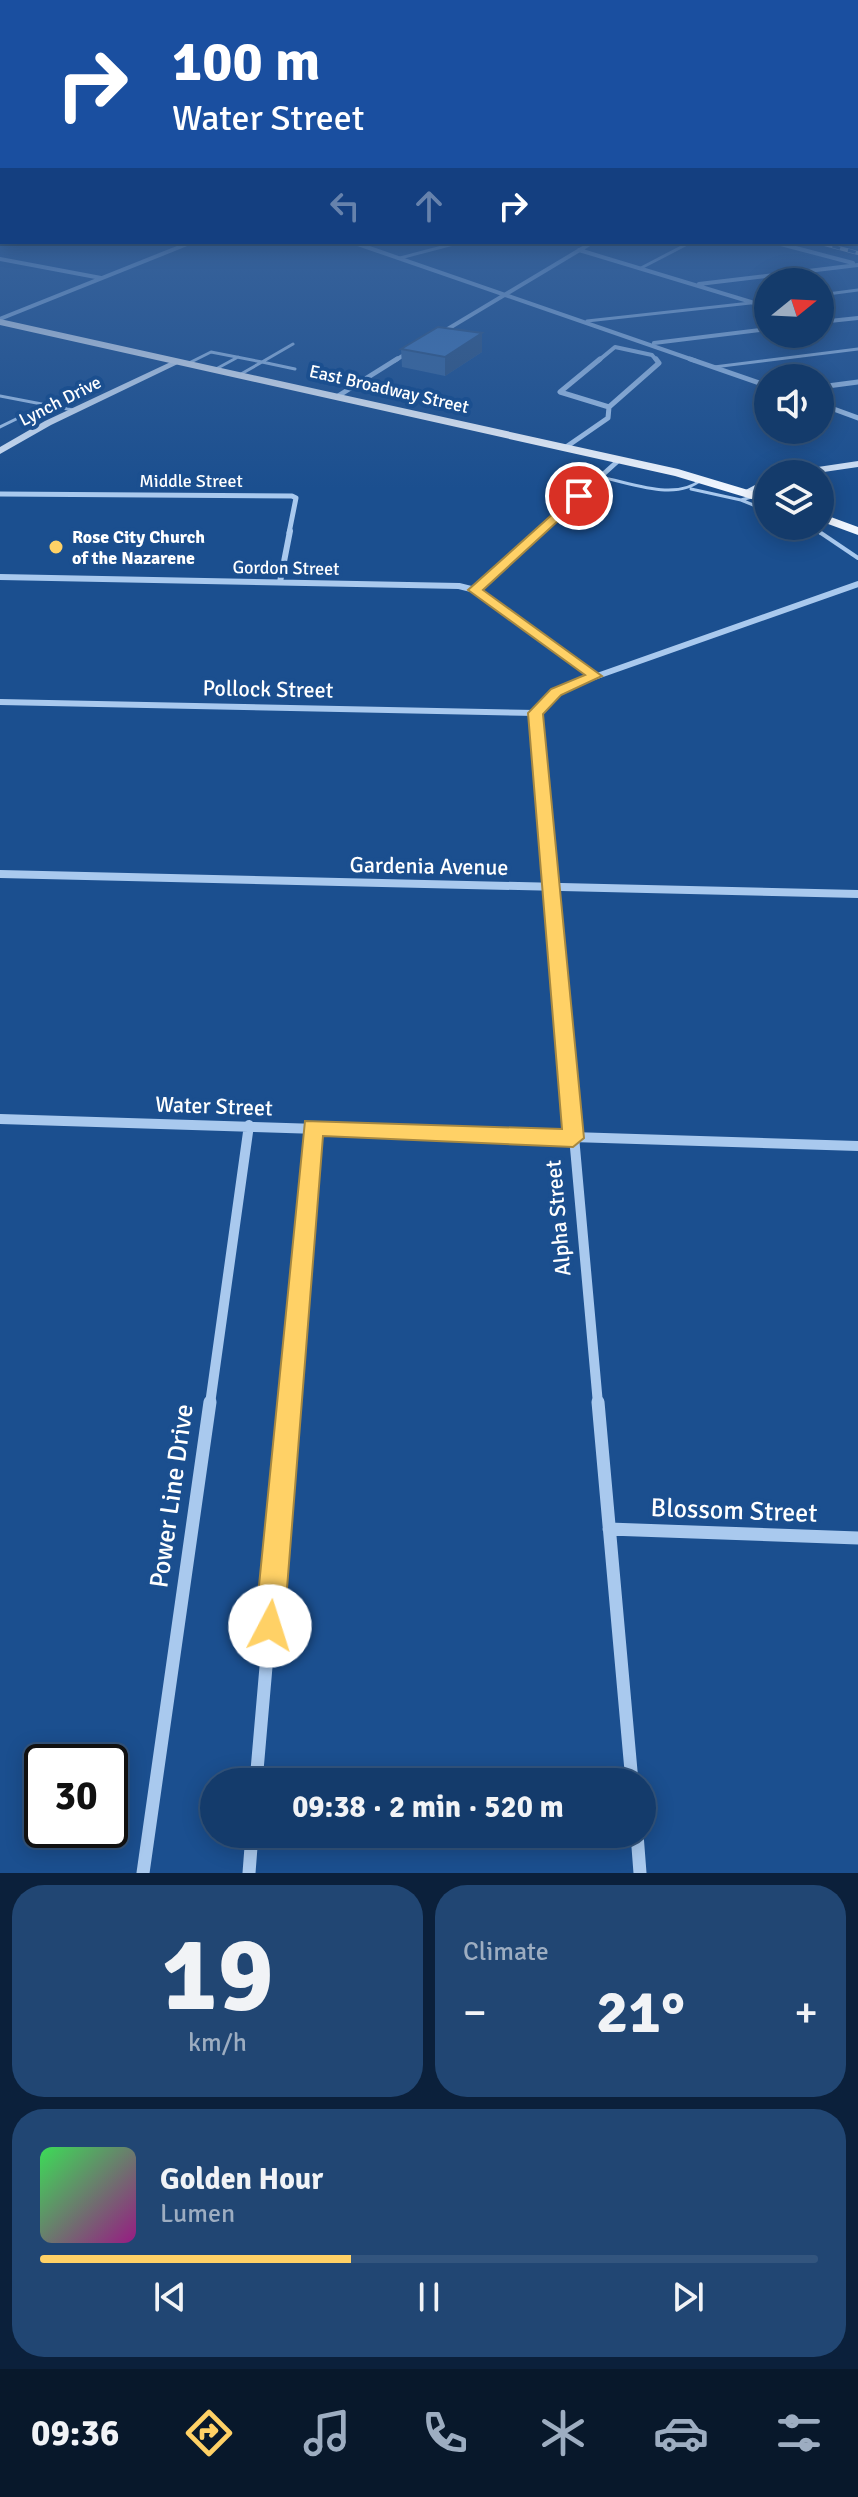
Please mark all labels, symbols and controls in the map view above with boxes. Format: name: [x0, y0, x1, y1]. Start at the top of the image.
text: 100 m: [172, 27, 320, 96]
icon: right: [40, 32, 144, 136]
text: Water Street: [172, 96, 364, 141]
icon: left: [323, 184, 367, 228]
icon: ahead: [407, 184, 451, 228]
icon: right: [491, 184, 535, 228]
north arrow: [754, 268, 834, 348]
map controls: [754, 268, 834, 540]
street label: East Broadway Street: [307, 360, 471, 418]
button: sound: [754, 364, 834, 444]
street label: Lynch Drive: [15, 371, 105, 431]
button: layers: [754, 460, 834, 540]
pin: [545, 462, 613, 530]
street label: Middle Street: [139, 470, 243, 492]
icon: arrive: [557, 474, 601, 518]
place label: Rose City Church of the Nazarene: [72, 526, 205, 569]
marker: Rose City Church of the Nazarene: [47, 538, 65, 556]
street label: Gordon Street: [232, 556, 340, 580]
street label: Pollock Street: [202, 674, 334, 704]
street label: Gardenia Avenue: [349, 851, 509, 881]
street label: Water Street: [155, 1090, 274, 1122]
street label: Alpha Street: [539, 1158, 577, 1277]
street label: Power Line Drive: [143, 1402, 201, 1590]
street label: Blossom Street: [650, 1492, 818, 1530]
position arrow: [228, 1584, 312, 1668]
speed limit sign: 30: [24, 1744, 128, 1848]
text: 09:38 · 2 min · 520 m: [292, 1789, 564, 1826]
text: 19: [161, 1911, 274, 2039]
text: Climate: [463, 1936, 549, 1968]
text: 21°: [596, 1976, 685, 2050]
text: −: [463, 1986, 487, 2040]
text: +: [794, 1986, 818, 2040]
text: km/h: [188, 2027, 247, 2059]
text: Golden Hour: [160, 2161, 323, 2198]
text: Lumen: [160, 2198, 235, 2230]
icon: previous: [148, 2275, 192, 2319]
icon: pause: [407, 2275, 451, 2319]
icon: next: [666, 2275, 710, 2319]
icon: directions: [181, 2405, 237, 2461]
icon: music: [299, 2405, 355, 2461]
icon: phone: [417, 2405, 473, 2461]
icon: climate: [535, 2405, 591, 2461]
icon: car: [653, 2405, 709, 2461]
icon: filters: [771, 2405, 827, 2461]
text: 09:36: [31, 2411, 119, 2456]

